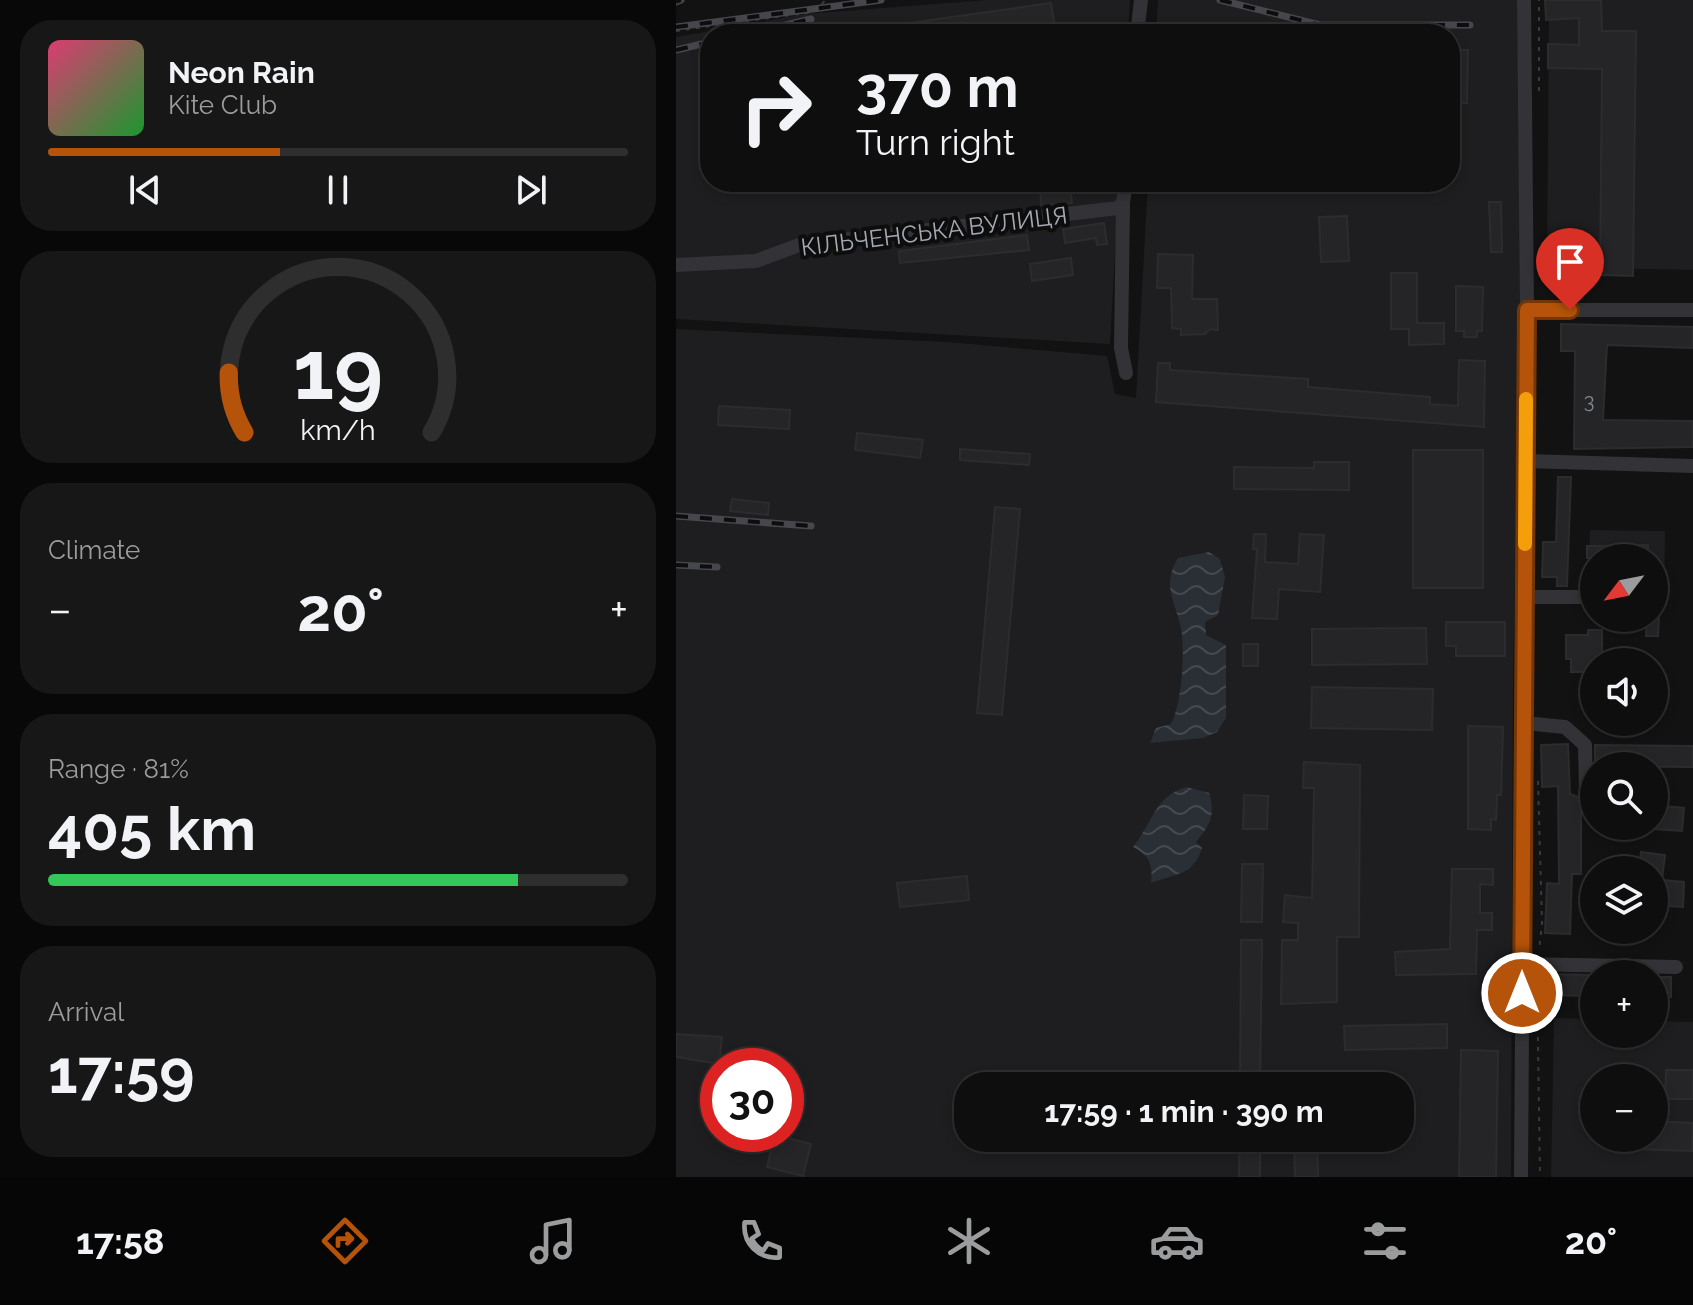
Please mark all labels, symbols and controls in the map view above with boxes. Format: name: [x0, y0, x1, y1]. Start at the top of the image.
text: 370 m: [856, 54, 1019, 120]
text: Neon Rain: [168, 55, 315, 90]
icon: right: [724, 56, 828, 160]
text: Kite Club: [168, 90, 277, 120]
text: Turn right: [856, 121, 1015, 163]
icon: previous: [123, 168, 167, 212]
icon: pause: [316, 168, 360, 212]
icon: next: [509, 168, 553, 212]
street label: КІЛЬЧЕНСЬКА ВУЛИЦЯ: [799, 200, 1069, 262]
pin: [1536, 228, 1604, 310]
icon: arrive: [1548, 240, 1592, 284]
text: 19: [293, 321, 383, 418]
house number: 3: [1584, 389, 1594, 413]
text: km/h: [300, 413, 376, 447]
text: Climate: [48, 535, 140, 565]
north arrow: [1580, 544, 1668, 632]
map controls: [1580, 544, 1668, 1152]
text: 20°: [297, 575, 384, 645]
text: −: [48, 584, 72, 635]
text: +: [610, 584, 628, 635]
button: sound: [1580, 648, 1668, 736]
button: search: [1580, 752, 1668, 840]
text: Range · 81%: [48, 754, 189, 784]
text: 405 km: [48, 794, 256, 864]
button: layers: [1580, 856, 1668, 944]
position arrow: [1480, 951, 1564, 1035]
button: +: [1580, 960, 1668, 1048]
text: Arrival: [48, 997, 124, 1027]
text: 17:59: [48, 1037, 195, 1107]
speed limit sign: 30: [700, 1048, 804, 1152]
button: −: [1580, 1064, 1668, 1152]
text: 17:59 · 1 min · 390 m: [1044, 1094, 1324, 1129]
icon: directions: [317, 1213, 373, 1269]
icon: music: [525, 1213, 581, 1269]
icon: phone: [733, 1213, 789, 1269]
icon: climate: [941, 1213, 997, 1269]
icon: car: [1149, 1213, 1205, 1269]
icon: filters: [1357, 1213, 1413, 1269]
text: 17:58: [76, 1220, 165, 1262]
text: 20°: [1565, 1220, 1617, 1262]

